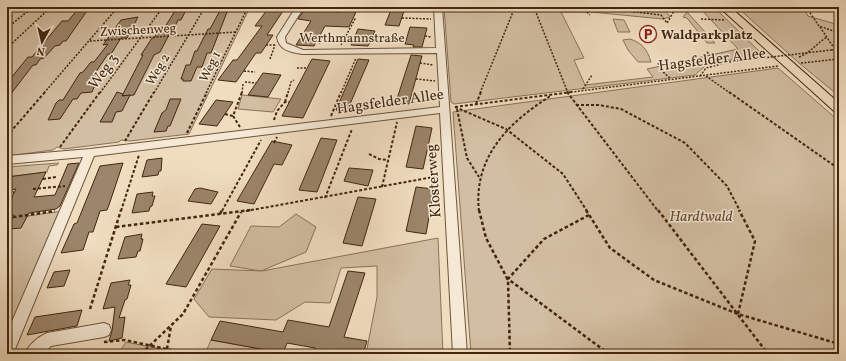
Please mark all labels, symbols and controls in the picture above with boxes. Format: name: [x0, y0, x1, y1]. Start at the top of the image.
street label: Zwischenweg: [99, 20, 177, 42]
north arrow: [22, 22, 62, 62]
parking icon: Waldparkplatz: [638, 24, 658, 44]
place label: Waldparkplatz: [661, 27, 753, 45]
street label: Werthmannstraße: [299, 30, 405, 48]
text: N: [36, 42, 46, 58]
street label: Hagsfelder Allee: [657, 43, 767, 78]
street label: Weg 1: [196, 48, 226, 85]
street label: Weg 3: [84, 50, 124, 94]
street label: Weg 2: [142, 51, 175, 89]
street label: Hagsfelder Allee: [335, 85, 445, 120]
street label: Klosterweg: [421, 143, 448, 218]
park label: Hardtwald: [669, 207, 733, 228]

